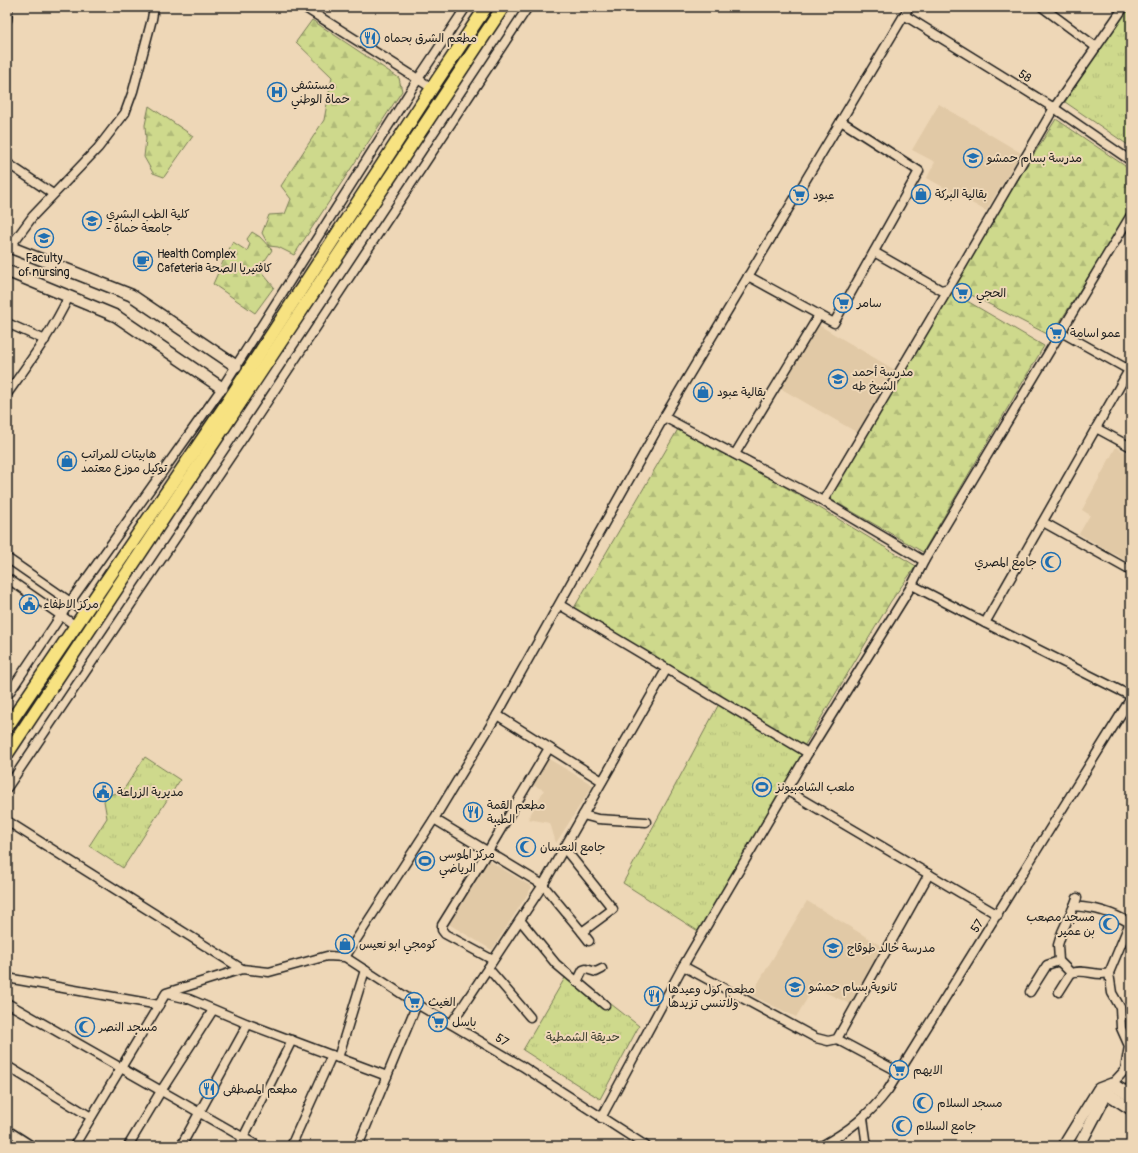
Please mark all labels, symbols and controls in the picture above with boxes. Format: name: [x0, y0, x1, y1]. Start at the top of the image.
restaurant icon: مطعم الشرق بحماه: [359, 27, 381, 49]
place label: مطعم الشرق بحماه: [384, 31, 477, 47]
street label: 58: [1015, 67, 1034, 86]
place label: مستشفى حماة الوطني: [291, 78, 350, 110]
hospital icon: مستشفى حماة الوطني: [266, 81, 288, 103]
school or university icon: مدرسة بسام حمشو: [962, 147, 984, 169]
place label: مدرسة بسام حمشو: [986, 151, 1082, 167]
shop icon: بقالية البركة: [910, 183, 932, 205]
supermarket icon: عبود: [788, 184, 810, 206]
place label: بقالية البركة: [935, 187, 987, 202]
place label: عبود: [813, 188, 834, 203]
place label: كلية الطب البشري - جامعة حماة: [106, 207, 190, 236]
school or university icon: كلية الطب البشري - جامعة حماة: [81, 210, 103, 232]
school or university icon: Faculty of nursing: [33, 227, 55, 249]
place label: Health Complex Cafeteria كافتيريا الصحة: [157, 247, 272, 276]
cafe icon: Health Complex Cafeteria كافتيريا الصحة: [132, 250, 154, 272]
place label: Faculty of nursing: [18, 251, 70, 280]
supermarket icon: الحجي: [951, 282, 973, 304]
place label: الحجي: [976, 286, 1006, 304]
supermarket icon: سامر: [832, 292, 854, 314]
place label: سامر: [856, 296, 882, 311]
supermarket icon: عمو اسامة: [1045, 322, 1067, 344]
place label: عمو اسامة: [1070, 326, 1121, 341]
place label: مدرسة أحمد الشيخ طه: [852, 365, 913, 395]
school or university icon: مدرسة أحمد الشيخ طه: [827, 368, 849, 390]
shop icon: بقالية عبود: [692, 381, 714, 403]
place label: بقالية عبود: [717, 385, 766, 400]
place label: هابيتات للمراتب توكيل موزع معتمد: [81, 447, 168, 477]
shop icon: هابيتات للمراتب توكيل موزع معتمد: [56, 450, 78, 472]
mosque icon: جامع المصري: [1040, 551, 1062, 573]
place label: جامع المصري: [975, 555, 1037, 571]
public building icon: مركز الاطفاء: [18, 593, 40, 615]
place label: مركز الاطفاء: [43, 597, 99, 612]
sports icon: ملعب الشامبيونز: [751, 776, 773, 798]
place label: ملعب الشامبيونز: [775, 780, 855, 795]
public building icon: مديرية الزراعة: [92, 781, 114, 803]
place label: مديرية الزراعة: [117, 785, 183, 800]
place label: مطعم القمة الطيبة: [487, 798, 545, 827]
restaurant icon: مطعم القمة الطيبة: [462, 801, 484, 823]
mosque icon: جامع النعسان: [515, 836, 537, 858]
place label: جامع النعسان: [540, 840, 605, 856]
place label: مركز الموسى الرياضي: [439, 847, 495, 879]
sports icon: مركز الموسى الرياضي: [414, 850, 436, 872]
place label: مسجد مصعب بن عمير: [1026, 910, 1095, 939]
mosque icon: مسجد مصعب بن عمير: [1098, 913, 1120, 935]
street label: 57: [968, 916, 988, 936]
shop icon: كومجي ابو نعيس: [334, 933, 356, 955]
place label: كومجي ابو نعيس: [359, 937, 437, 955]
school or university icon: مدرسة خالد طوقاج: [822, 937, 844, 959]
place label: مدرسة خالد طوقاج: [847, 941, 935, 957]
school or university icon: ثانوية بسام حمشو: [784, 976, 806, 998]
place label: ثانوية بسام حمشو: [808, 980, 898, 996]
place label: مطعم كول وعيدها ولاتنسى تزيدها: [668, 982, 755, 1011]
restaurant icon: مطعم كول وعيدها ولاتنسى تزيدها: [643, 985, 665, 1007]
supermarket icon: الغيث: [403, 991, 425, 1013]
place label: الغيث: [428, 995, 456, 1010]
supermarket icon: باسل: [427, 1011, 449, 1033]
place label: باسل: [452, 1015, 476, 1030]
mosque icon: مسجد النصر: [74, 1016, 96, 1038]
place label: مسجد النصر: [98, 1020, 157, 1035]
park label: حديقة الشمطية: [546, 1030, 620, 1045]
street label: 57: [492, 1031, 512, 1051]
supermarket icon: الايهم: [888, 1059, 910, 1081]
place label: الايهم: [913, 1063, 943, 1079]
restaurant icon: مطعم المصطفى: [198, 1078, 220, 1100]
place label: مطعم المصطفى: [223, 1082, 297, 1098]
mosque icon: مسجد السلام: [912, 1092, 934, 1114]
place label: مسجد السلام: [937, 1096, 1003, 1112]
mosque icon: جامع السلام: [891, 1115, 913, 1137]
place label: جامع السلام: [916, 1119, 976, 1135]

